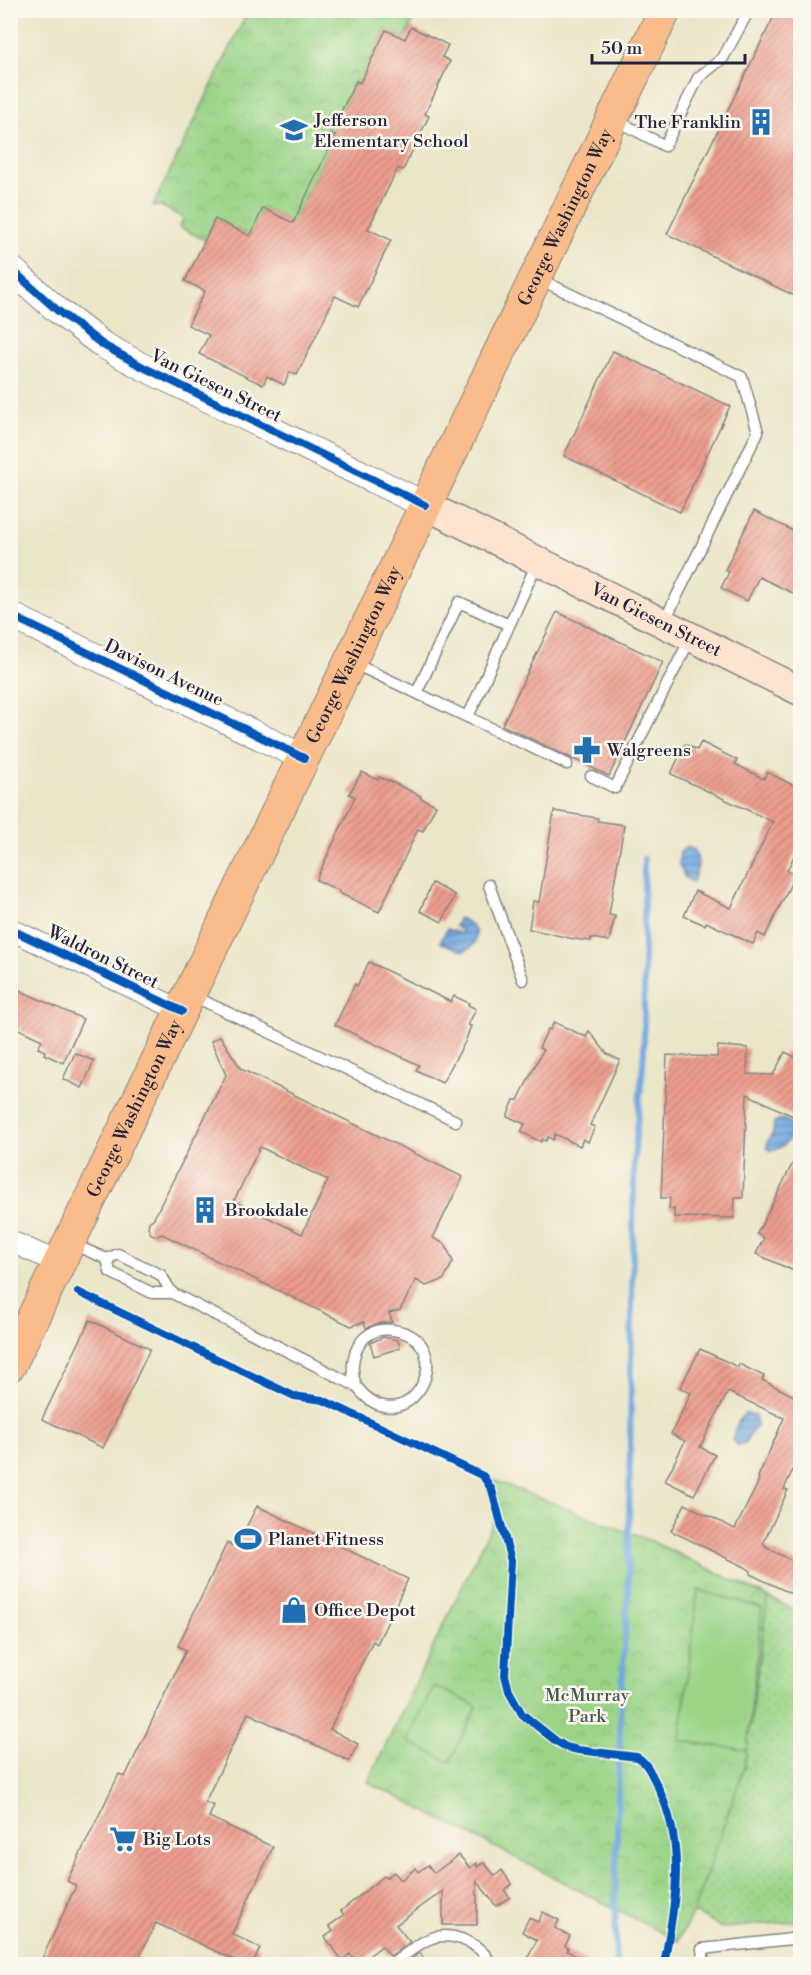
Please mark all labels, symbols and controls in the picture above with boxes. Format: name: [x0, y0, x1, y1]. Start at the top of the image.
scale bar: [592, 27, 745, 65]
text: 50 m: [601, 37, 643, 60]
building icon: The Franklin: [746, 107, 776, 137]
place label: Jefferson Elementary School: [313, 109, 469, 153]
place label: The Franklin: [635, 111, 741, 134]
school or university icon: Jefferson Elementary School: [279, 115, 309, 145]
street label: George Washington Way: [512, 124, 618, 310]
street label: Van Giesen Street: [146, 344, 286, 428]
street label: George Washington Way: [301, 562, 406, 747]
street label: Van Giesen Street: [586, 577, 726, 662]
street label: Davison Avenue: [101, 634, 227, 712]
pharmacy icon: Walgreens: [572, 735, 602, 765]
place label: Walgreens: [606, 739, 691, 762]
street label: Waldron Street: [43, 920, 163, 994]
street label: George Washington Way: [81, 1016, 187, 1201]
building icon: Brookdale: [190, 1195, 220, 1225]
place label: Brookdale: [224, 1199, 309, 1222]
sports icon: Planet Fitness: [233, 1524, 263, 1554]
place label: Planet Fitness: [268, 1528, 384, 1551]
shop icon: Office Depot: [279, 1595, 309, 1625]
place label: Office Depot: [314, 1599, 417, 1622]
park label: McMurray Park: [545, 1684, 630, 1728]
supermarket icon: Big Lots: [108, 1824, 138, 1854]
place label: Big Lots: [142, 1828, 211, 1851]

